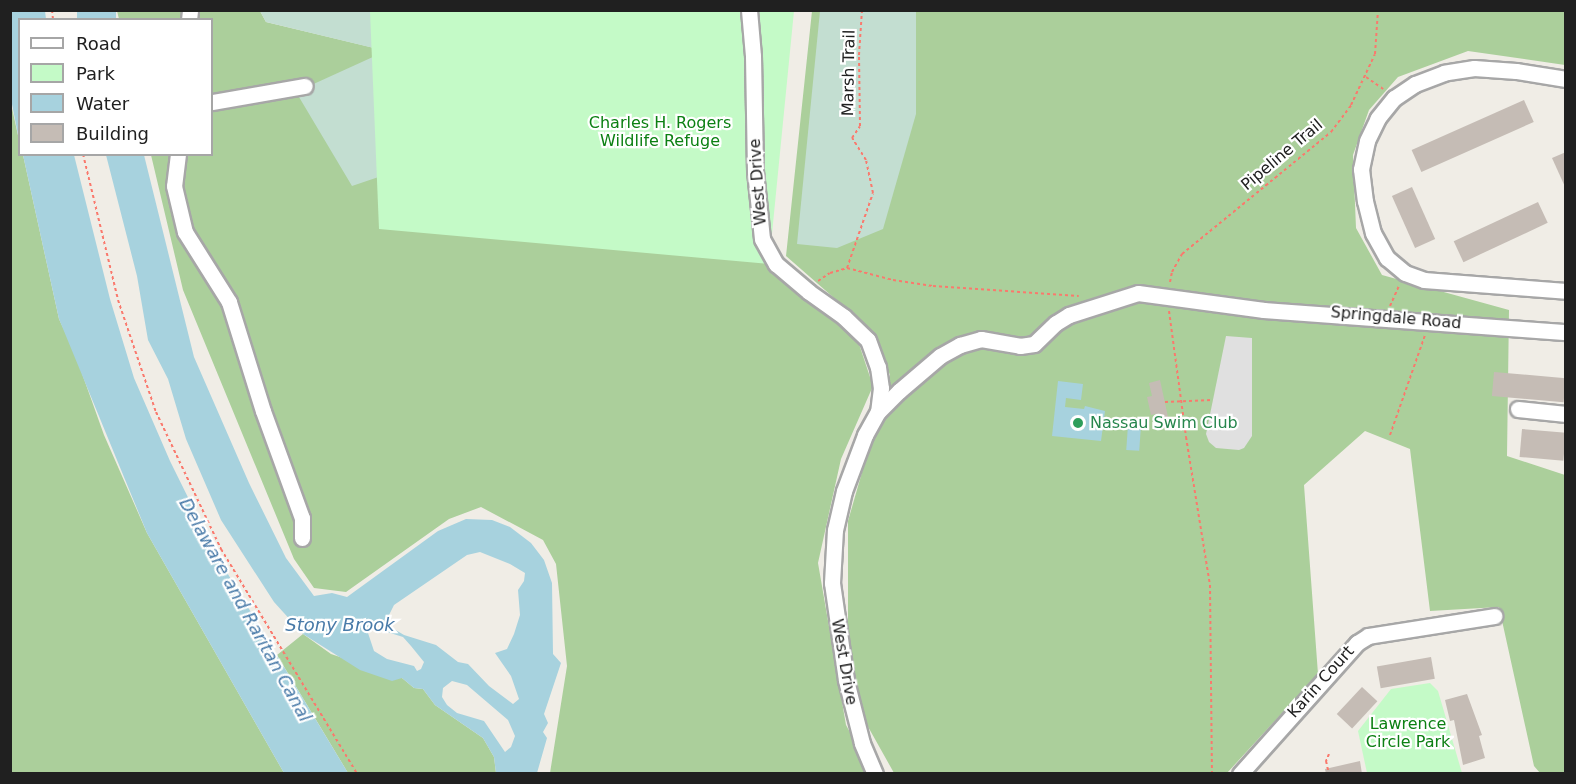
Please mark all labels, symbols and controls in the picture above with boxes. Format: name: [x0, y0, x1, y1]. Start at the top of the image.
legend: [18, 18, 213, 156]
street label: Marsh Trail: [839, 30, 859, 116]
text: Road: [76, 33, 121, 54]
text: Park: [76, 63, 115, 84]
text: Water: [76, 93, 129, 114]
park label: Charles H. Rogers Wildlife Refuge: [589, 113, 731, 151]
street label: Pipeline Trail: [1237, 115, 1327, 195]
text: Building: [76, 123, 149, 144]
street label: West Drive: [745, 138, 771, 226]
street label: Springdale Road: [1330, 303, 1462, 333]
place label: Nassau Swim Club: [1090, 413, 1238, 433]
marker: Nassau Swim Club: [1071, 416, 1085, 430]
water label: Delaware and Raritan Canal: [174, 494, 316, 726]
water label: Stony Brook: [285, 614, 395, 636]
street label: West Drive: [827, 617, 861, 707]
street label: Karin Court: [1284, 642, 1358, 722]
park label: Lawrence Circle Park: [1366, 714, 1450, 752]

